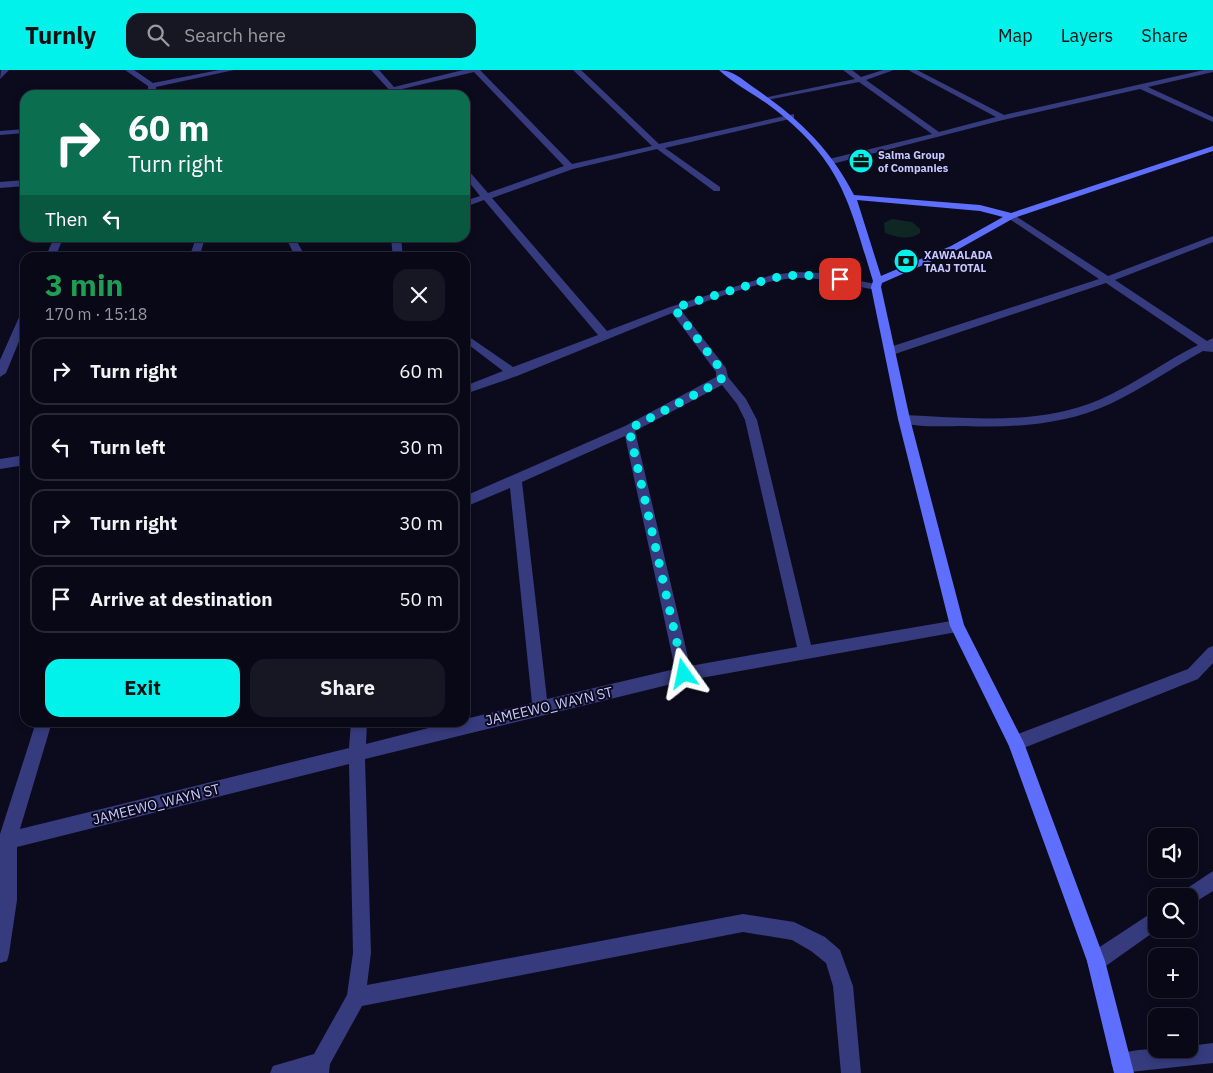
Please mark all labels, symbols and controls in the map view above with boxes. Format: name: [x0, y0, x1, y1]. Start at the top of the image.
search box: [126, 13, 476, 58]
text: Turnly: [25, 19, 96, 51]
icon: search: [144, 21, 172, 49]
text: Search here: [184, 23, 286, 47]
text: Map: [998, 24, 1033, 47]
text: Layers: [1061, 24, 1113, 47]
text: Share: [1141, 24, 1188, 47]
text: 60 m: [128, 105, 210, 151]
icon: right: [45, 110, 110, 175]
office icon: Salma Group of Companies: [848, 148, 874, 174]
place label: Salma Group of Companies: [878, 148, 949, 175]
text: Turn right: [128, 149, 223, 178]
icon: left: [98, 205, 126, 233]
text: Then: [45, 207, 88, 231]
bank icon: XAWAALADA TAAJ TOTAL: [893, 248, 919, 274]
place label: XAWAALADA TAAJ TOTAL: [924, 248, 993, 275]
pin: [819, 258, 861, 300]
text: 3 min: [45, 265, 123, 304]
icon: arrive: [826, 265, 854, 293]
button: close: [393, 269, 445, 321]
text: 170 m · 15:18: [45, 304, 147, 324]
icon: right: [47, 357, 75, 385]
text: Turn right: [90, 359, 177, 383]
text: 60 m: [399, 359, 443, 383]
icon: left: [47, 433, 75, 461]
text: Turn left: [90, 435, 166, 459]
text: 30 m: [399, 435, 443, 459]
icon: right: [47, 509, 75, 537]
text: Turn right: [90, 511, 177, 535]
text: 30 m: [399, 511, 443, 535]
icon: arrive: [47, 585, 75, 613]
text: Arrive at destination: [90, 587, 273, 611]
text: 50 m: [399, 587, 443, 611]
position arrow: [657, 647, 709, 699]
button: Exit: [45, 659, 240, 717]
button: Share: [250, 659, 445, 717]
street label: JAMEEWO_WAYN ST: [483, 683, 615, 729]
street label: JAMEEWO_WAYN ST: [91, 780, 221, 828]
map controls: [1148, 828, 1198, 1058]
button: sound: [1148, 828, 1198, 878]
button: search: [1148, 888, 1198, 938]
button: +: [1148, 948, 1198, 998]
button: −: [1148, 1008, 1198, 1058]

